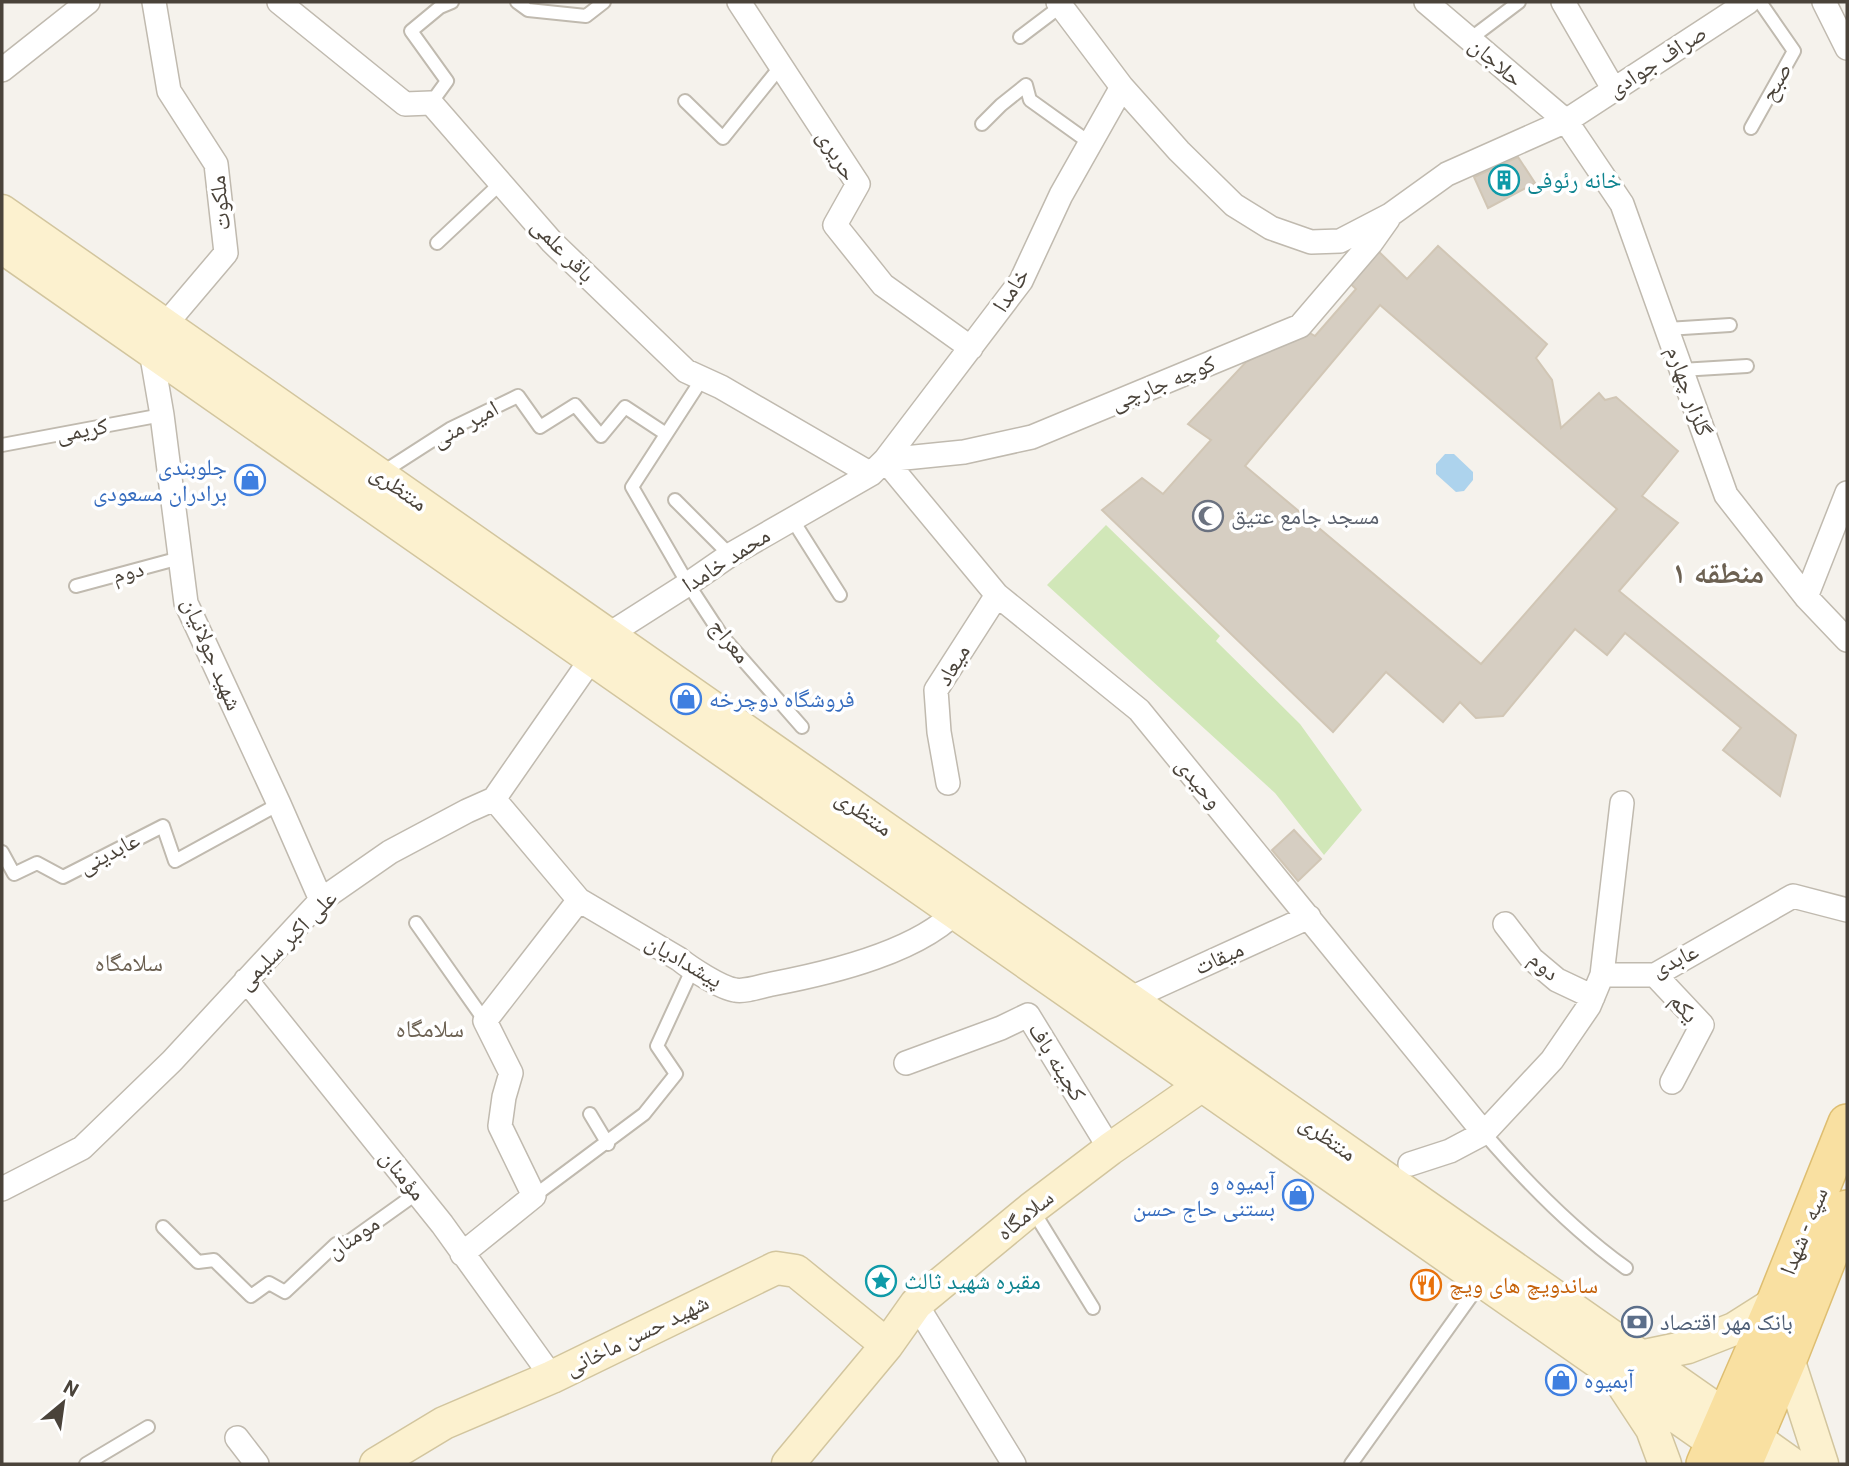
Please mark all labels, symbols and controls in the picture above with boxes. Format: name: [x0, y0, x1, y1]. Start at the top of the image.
street label: صراف جوادی: [1602, 19, 1712, 103]
street label: حلاجان: [1464, 31, 1528, 93]
street label: صبح: [1754, 58, 1798, 107]
street label: حریری: [811, 124, 863, 186]
building icon: خانه رئوفی: [1487, 163, 1521, 197]
place label: خانه رئوفی: [1527, 167, 1621, 194]
street label: ملکوت: [204, 174, 236, 232]
street label: باقر علمی: [526, 212, 600, 288]
street label: خامدا: [987, 263, 1035, 317]
street label: گلزار چهارم: [1658, 342, 1718, 441]
street label: کوچه جارچی: [1107, 350, 1220, 416]
street label: امیر منی: [427, 395, 503, 453]
street label: کریمی: [54, 412, 110, 448]
place label: جلوبندی برادران مسعودی: [93, 454, 227, 507]
street label: منتظری: [365, 459, 433, 517]
shop icon: جلوبندی برادران مسعودی: [233, 463, 267, 497]
mosque icon: مسجد جامع عتیق: [1191, 499, 1225, 533]
place label: مسجد جامع عتیق: [1231, 503, 1379, 531]
street label: محمد خامدا: [677, 522, 775, 598]
street label: دوم: [109, 555, 147, 591]
district label: منطقه ۱: [1672, 555, 1764, 590]
street label: شهید جولانیان: [176, 593, 248, 715]
street label: معراج: [703, 613, 756, 669]
street label: میعاد: [930, 639, 976, 691]
shop icon: فروشگاه دوچرخه: [669, 682, 703, 716]
place label: فروشگاه دوچرخه: [709, 686, 855, 713]
street label: وحیدی: [1170, 752, 1228, 814]
street label: منتظری: [830, 784, 898, 842]
street label: عابدینی: [74, 826, 144, 880]
street label: علی اکبر سلیمی: [232, 884, 343, 995]
street label: پیشدادیان: [641, 928, 727, 994]
street label: میقات: [1190, 935, 1248, 981]
street label: عابدی: [1647, 937, 1703, 983]
street label: دوم: [1522, 945, 1565, 988]
district label: سلامگاه: [95, 949, 163, 977]
street label: یکم: [1662, 988, 1704, 1030]
district label: سلامگاه: [396, 1015, 464, 1043]
street label: کجینه باف: [1022, 1018, 1092, 1107]
street label: منتظری: [1294, 1109, 1362, 1167]
street label: مؤمنان: [374, 1144, 432, 1206]
place label: آبمیوه و بستنی حاج حسن: [1133, 1169, 1276, 1223]
shop icon: آبمیوه و بستنی حاج حسن: [1281, 1178, 1315, 1212]
street label: سپه - شهدا: [1774, 1183, 1834, 1279]
street label: سلامگاه: [991, 1184, 1059, 1246]
street label: مومنان: [322, 1210, 384, 1264]
place icon: مقبره شهید ثالث: [864, 1264, 898, 1298]
place label: مقبره شهید ثالث: [904, 1268, 1041, 1295]
restaurant icon: ساندویچ های ویچ: [1409, 1268, 1443, 1302]
place label: ساندویچ های ویچ: [1449, 1272, 1598, 1300]
street label: شهید حسن ماخانی: [561, 1289, 713, 1381]
bank icon: بانک مهر اقتصاد: [1620, 1305, 1654, 1339]
place label: بانک مهر اقتصاد: [1660, 1309, 1793, 1336]
shop icon: آبمیوه: [1544, 1363, 1578, 1397]
place label: آبمیوه: [1584, 1367, 1635, 1394]
north arrow: [28, 1368, 98, 1438]
text: N: [60, 1375, 82, 1402]

